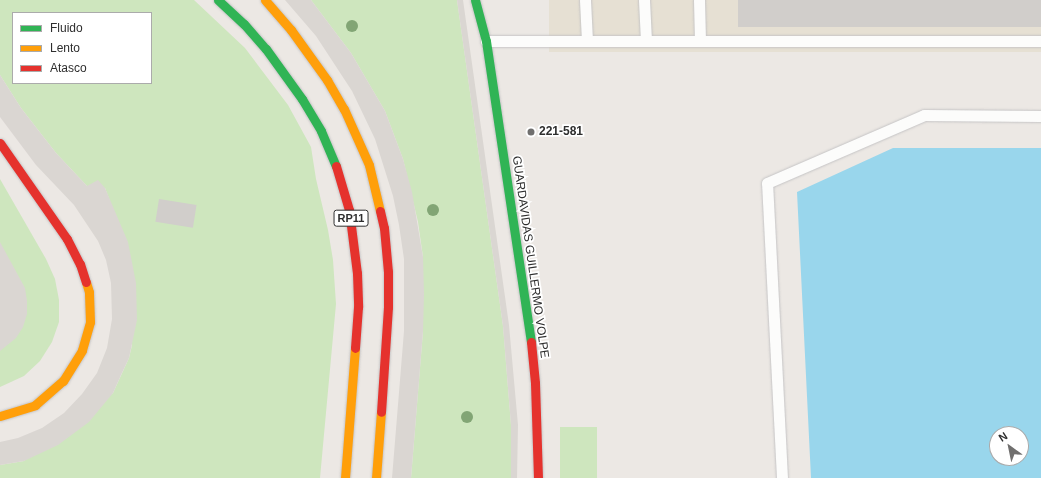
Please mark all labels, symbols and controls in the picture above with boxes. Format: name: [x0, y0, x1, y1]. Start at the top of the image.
legend: [12, 12, 152, 84]
text: Fluido: [50, 21, 83, 35]
text: Lento: [50, 41, 80, 55]
text: Atasco: [50, 61, 87, 75]
place label: 221-581: [539, 125, 583, 139]
marker: 221-581: [526, 127, 536, 137]
street label: GUARDAVIDAS GUILLERMO VOLPE: [509, 155, 551, 359]
road number: RP11: [333, 209, 369, 227]
north arrow: [989, 426, 1029, 466]
text: N: [996, 430, 1010, 444]

